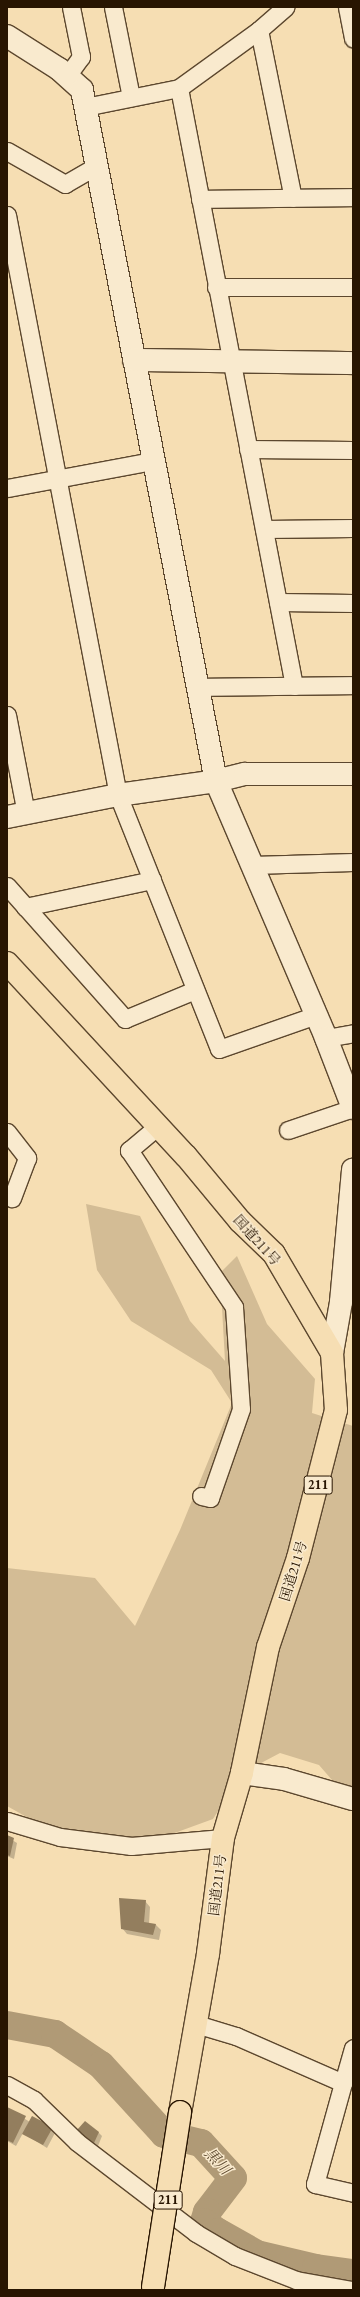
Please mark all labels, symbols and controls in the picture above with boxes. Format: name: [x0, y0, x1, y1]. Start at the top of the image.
street label: 国道211号: [230, 1211, 284, 1269]
road number: 211: [303, 1474, 333, 1496]
street label: 国道211号: [276, 1539, 310, 1603]
street label: 国道211号: [205, 1853, 229, 1917]
water label: 黒川: [201, 2144, 235, 2178]
road number: 211: [153, 2189, 183, 2211]

